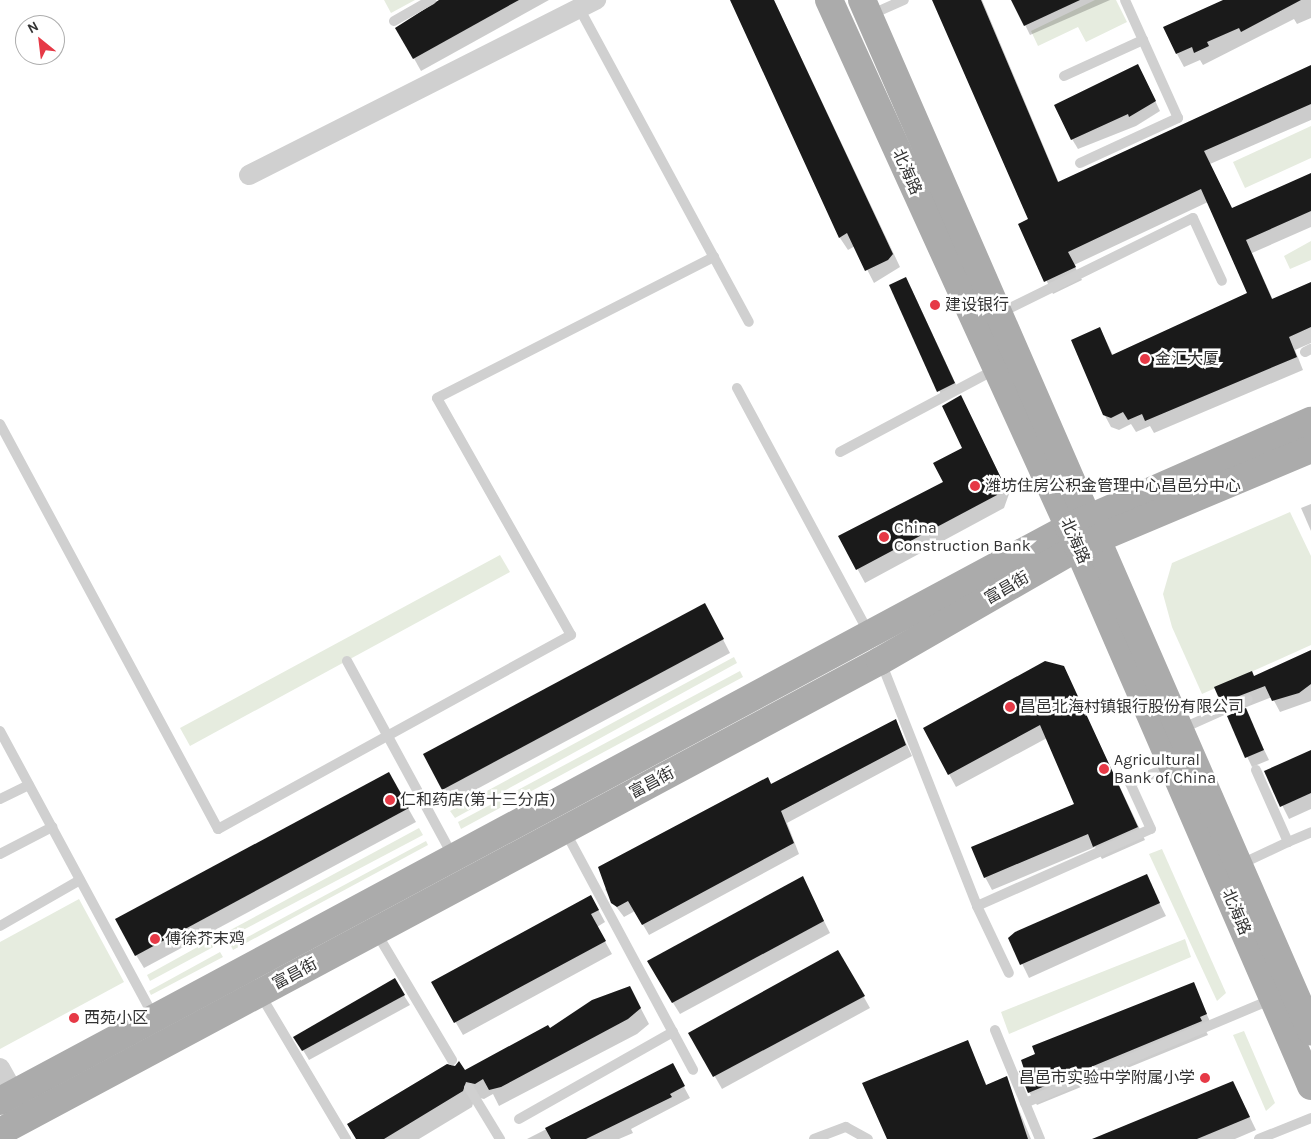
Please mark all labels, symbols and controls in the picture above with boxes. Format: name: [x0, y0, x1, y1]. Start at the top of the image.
north arrow: [15, 15, 65, 65]
text: N: [24, 17, 41, 37]
street label: 北海路: [888, 146, 926, 198]
place label: 建设银行: [945, 295, 1009, 315]
marker: 建设银行: [929, 299, 941, 311]
place label: 金汇大厦: [1155, 349, 1219, 369]
marker: 金汇大厦: [1139, 353, 1151, 365]
place label: 潍坊住房公积金管理中心昌邑分中心: [985, 476, 1241, 496]
marker: 潍坊住房公积金管理中心昌邑分中心: [969, 480, 981, 492]
street label: 北海路: [1056, 515, 1094, 567]
place label: China Construction Bank: [894, 518, 1031, 556]
marker: China Construction Bank: [878, 531, 890, 543]
street label: 富昌街: [981, 568, 1033, 608]
place label: 昌邑北海村镇银行股份有限公司: [1020, 697, 1244, 717]
marker: 昌邑北海村镇银行股份有限公司: [1004, 701, 1016, 713]
place label: Agricultural Bank of China: [1114, 750, 1216, 788]
street label: 富昌街: [626, 763, 678, 803]
marker: Agricultural Bank of China: [1098, 763, 1110, 775]
place label: 仁和药店(第十三分店): [400, 790, 555, 810]
marker: 仁和药店(第十三分店): [384, 794, 396, 806]
street label: 北海路: [1218, 886, 1254, 938]
place label: 傅徐芥末鸡: [165, 929, 245, 949]
marker: 傅徐芥末鸡: [149, 933, 161, 945]
street label: 富昌街: [269, 954, 321, 994]
place label: 西苑小区: [84, 1008, 148, 1028]
marker: 西苑小区: [68, 1012, 80, 1024]
place label: 昌邑市实验中学附属小学: [1019, 1068, 1195, 1088]
marker: 昌邑市实验中学附属小学: [1199, 1072, 1211, 1084]

